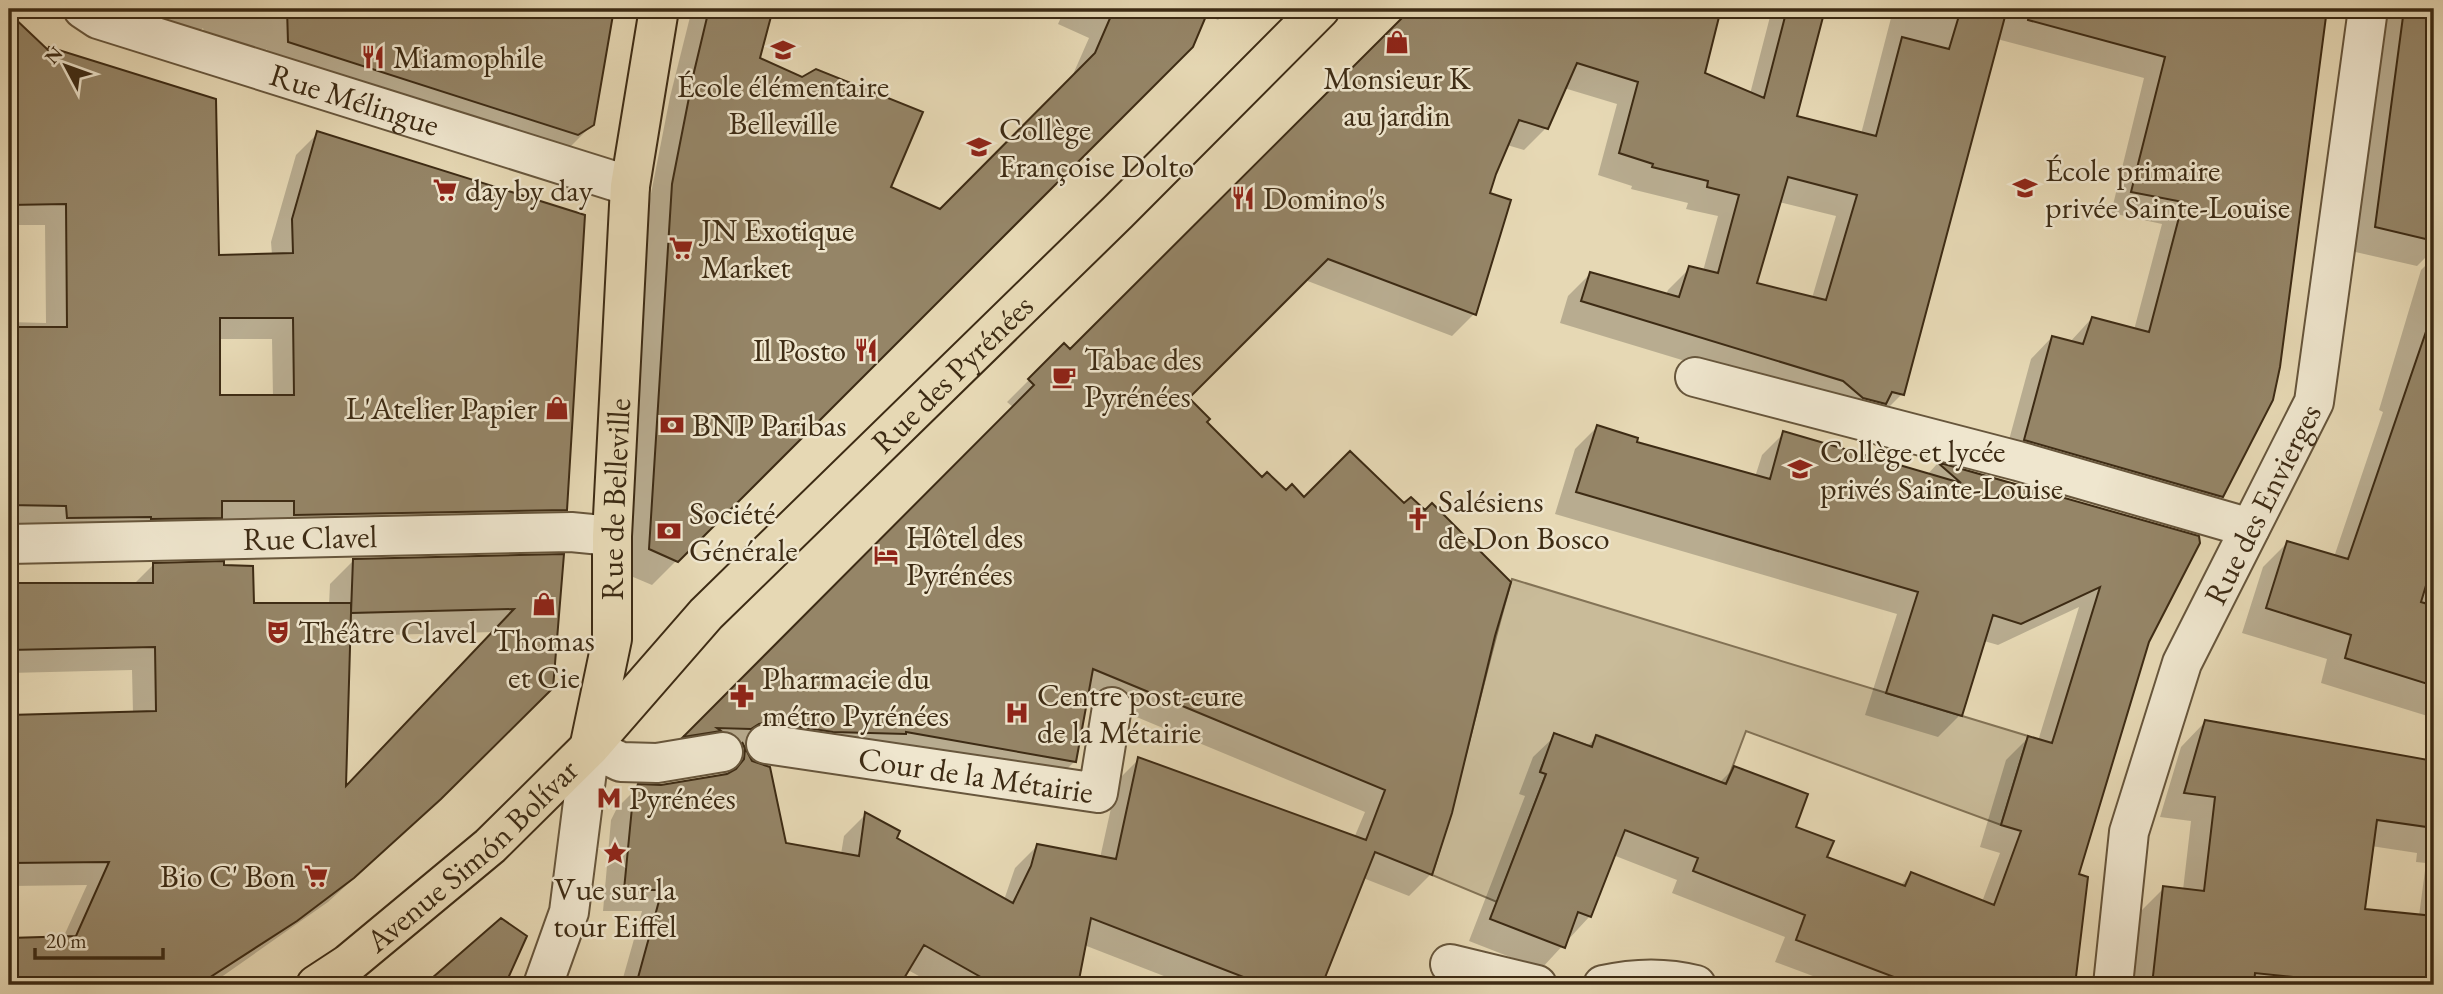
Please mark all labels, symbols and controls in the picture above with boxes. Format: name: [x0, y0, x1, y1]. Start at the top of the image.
shop icon: Monsieur K au jardin: [1383, 28, 1411, 56]
north arrow: [32, 32, 102, 102]
place label: Miamophile: [393, 36, 544, 78]
school or university icon: École élémentaire Belleville: [769, 36, 797, 64]
text: N: [39, 41, 68, 69]
restaurant icon: Miamophile: [359, 43, 387, 71]
street label: Rue Mélingue: [265, 53, 444, 146]
place label: Monsieur K au jardin: [1323, 57, 1472, 136]
place label: École élémentaire Belleville: [677, 65, 889, 144]
place label: Collège Françoise Dolto: [999, 108, 1194, 187]
school or university icon: Collège Françoise Dolto: [965, 133, 993, 161]
place label: École primaire privée Sainte-Louise: [2045, 149, 2290, 228]
place label: day by day: [465, 169, 594, 211]
school or university icon: École primaire privée Sainte-Louise: [2011, 174, 2039, 202]
supermarket icon: day by day: [431, 176, 459, 204]
place label: Domino's: [1263, 177, 1385, 219]
restaurant icon: Domino's: [1229, 184, 1257, 212]
place label: JN Exotique Market: [698, 209, 854, 288]
supermarket icon: JN Exotique Market: [667, 234, 695, 262]
street label: Rue des Pyrénées: [862, 285, 1042, 462]
place label: Il Posto: [753, 329, 846, 371]
restaurant icon: Il Posto: [852, 336, 880, 364]
place label: Tabac des Pyrénées: [1084, 338, 1202, 417]
cafe icon: Tabac des Pyrénées: [1050, 363, 1078, 391]
place label: L'Atelier Papier: [346, 387, 537, 429]
shop icon: L'Atelier Papier: [543, 394, 571, 422]
street label: Rue des Envierges: [2194, 396, 2331, 612]
street label: Rue de Belleville: [591, 397, 640, 601]
place label: BNP Paribas: [692, 404, 847, 446]
bank icon: BNP Paribas: [658, 411, 686, 439]
place label: Collège et lycée privés Sainte-Louise: [1820, 430, 2063, 509]
school or university icon: Collège et lycée privés Sainte-Louise: [1786, 455, 1814, 483]
place label: Salésiens de Don Bosco: [1438, 480, 1610, 559]
place label: Société Générale: [689, 492, 798, 571]
church icon: Salésiens de Don Bosco: [1404, 505, 1432, 533]
street label: Rue Clavel: [242, 515, 378, 560]
place label: Hôtel des Pyrénées: [906, 516, 1023, 595]
bank icon: Société Générale: [655, 517, 683, 545]
hotel icon: Hôtel des Pyrénées: [872, 541, 900, 569]
shop icon: Thomas et Cie: [530, 590, 558, 618]
place label: Théâtre Clavel: [298, 611, 477, 653]
theatre icon: Théâtre Clavel: [264, 618, 292, 646]
place label: Thomas et Cie: [493, 619, 595, 698]
place label: Pharmacie du métro Pyrénées: [762, 657, 949, 736]
place label: Centre post-cure de la Métairie: [1037, 674, 1243, 753]
pharmacy icon: Pharmacie du métro Pyrénées: [728, 682, 756, 710]
hospital icon: Centre post-cure de la Métairie: [1003, 699, 1031, 727]
street label: Cour de la Métairie: [855, 737, 1096, 813]
street label: Avenue Simón Bolívar: [356, 749, 587, 962]
place label: Pyrénées: [629, 777, 736, 819]
metro station icon: Pyrénées: [595, 784, 623, 812]
place icon: Vue sur la tour Eiffel: [601, 839, 629, 867]
place label: Bio C' Bon: [160, 855, 296, 897]
supermarket icon: Bio C' Bon: [302, 862, 330, 890]
place label: Vue sur la tour Eiffel: [553, 868, 677, 947]
scale bar: [35, 917, 163, 961]
text: 20 m: [46, 927, 87, 954]

